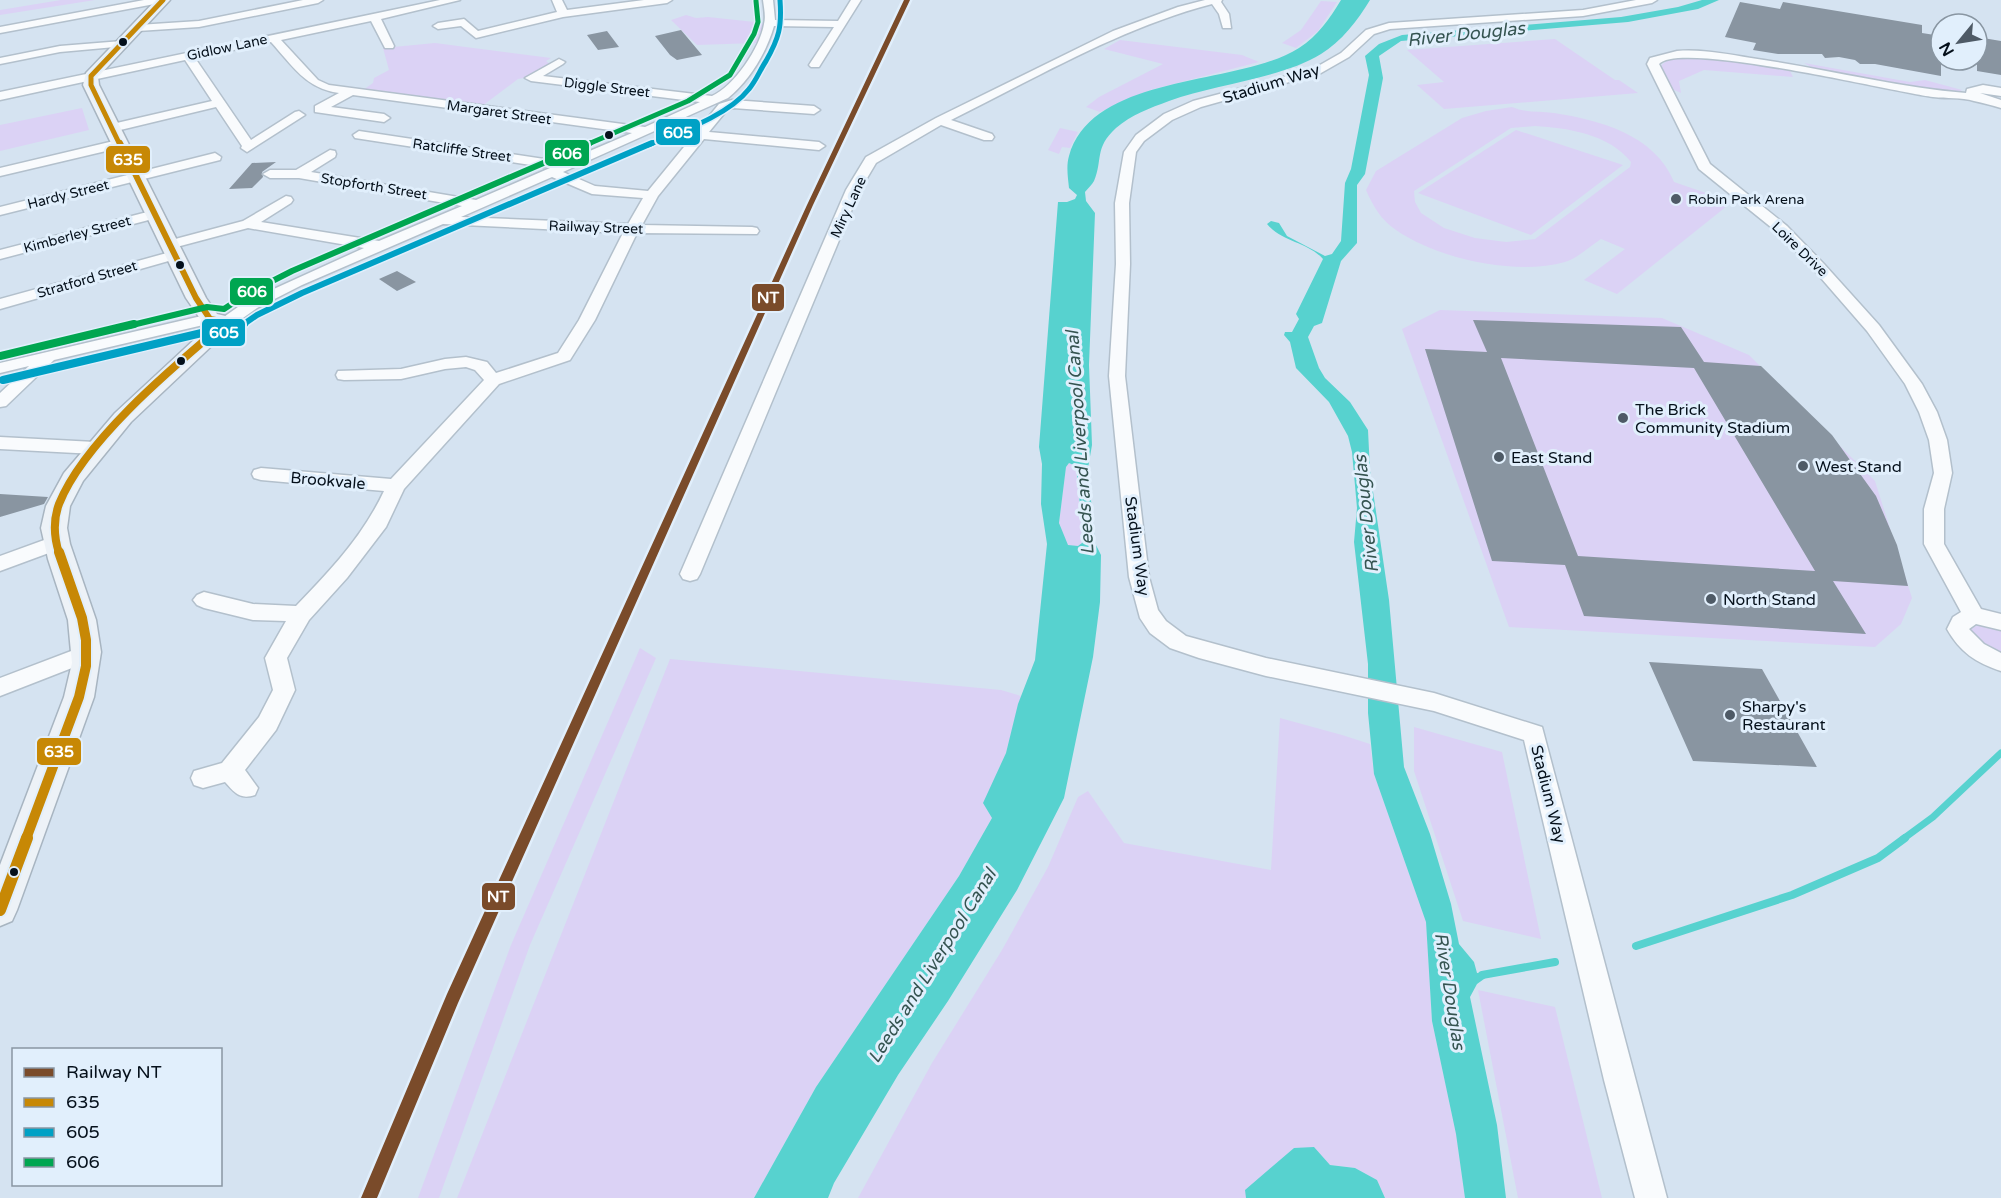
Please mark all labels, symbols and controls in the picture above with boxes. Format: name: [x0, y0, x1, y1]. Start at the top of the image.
north arrow: [1929, 12, 1989, 72]
water label: River Douglas: [1406, 17, 1527, 51]
street label: Gidlow Lane: [185, 31, 269, 64]
unlabelled marker: [117, 36, 129, 48]
text: N: [1935, 38, 1959, 60]
street label: Stadium Way: [1220, 60, 1323, 108]
street label: Diggle Street: [563, 74, 652, 101]
street label: Margaret Street: [446, 97, 553, 128]
line badge: 605: [655, 118, 701, 146]
text: 605: [663, 123, 693, 143]
unlabelled marker: [603, 129, 615, 141]
street label: Ratcliffe Street: [412, 135, 513, 166]
line badge: 606: [544, 139, 590, 167]
text: 606: [552, 144, 582, 164]
line badge: 635: [105, 145, 151, 174]
text: 635: [113, 150, 143, 170]
street label: Stopforth Street: [320, 170, 429, 203]
street label: Miry Lane: [827, 174, 870, 241]
street label: Hardy Street: [26, 176, 111, 213]
place label: Robin Park Arena: [1688, 191, 1804, 208]
marker: Robin Park Arena: [1669, 192, 1683, 206]
street label: Kimberley Street: [22, 212, 133, 257]
street label: Railway Street: [548, 217, 644, 238]
street label: Loire Drive: [1768, 218, 1831, 280]
street label: Stratford Street: [35, 257, 140, 302]
unlabelled marker: [174, 259, 186, 271]
line badge: 606: [229, 277, 274, 306]
text: 606: [237, 282, 267, 302]
line badge: NT: [751, 283, 785, 312]
text: NT: [757, 288, 780, 308]
line badge: 605: [201, 318, 246, 347]
text: 605: [209, 323, 239, 343]
water label: Leeds and Liverpool Canal: [1061, 328, 1099, 556]
unlabelled marker: [175, 355, 187, 367]
place label: The Brick Community Stadium: [1635, 400, 1790, 438]
marker: The Brick Community Stadium: [1616, 411, 1630, 425]
place label: East Stand: [1511, 448, 1592, 468]
marker: East Stand: [1492, 450, 1506, 464]
water label: River Douglas: [1349, 453, 1383, 574]
place label: West Stand: [1815, 457, 1902, 477]
marker: West Stand: [1796, 459, 1810, 473]
street label: Brookvale: [289, 468, 366, 494]
street label: Stadium Way: [1120, 495, 1154, 598]
place label: North Stand: [1723, 590, 1816, 610]
marker: North Stand: [1704, 592, 1718, 606]
place label: Sharpy's Restaurant: [1742, 697, 1826, 735]
marker: Sharpy's Restaurant: [1723, 708, 1737, 722]
line badge: 635: [36, 737, 82, 766]
text: 635: [44, 742, 74, 762]
street label: Stadium Way: [1526, 743, 1570, 846]
water label: Leeds and Liverpool Canal: [863, 863, 1002, 1067]
unlabelled marker: [8, 866, 20, 878]
line badge: NT: [481, 882, 516, 911]
text: NT: [487, 887, 510, 907]
water label: River Douglas: [1430, 931, 1470, 1052]
legend: [12, 1048, 222, 1186]
text: Railway NT: [66, 1061, 162, 1083]
text: 635: [66, 1091, 100, 1113]
text: 605: [66, 1121, 100, 1143]
text: 606: [66, 1151, 100, 1173]

